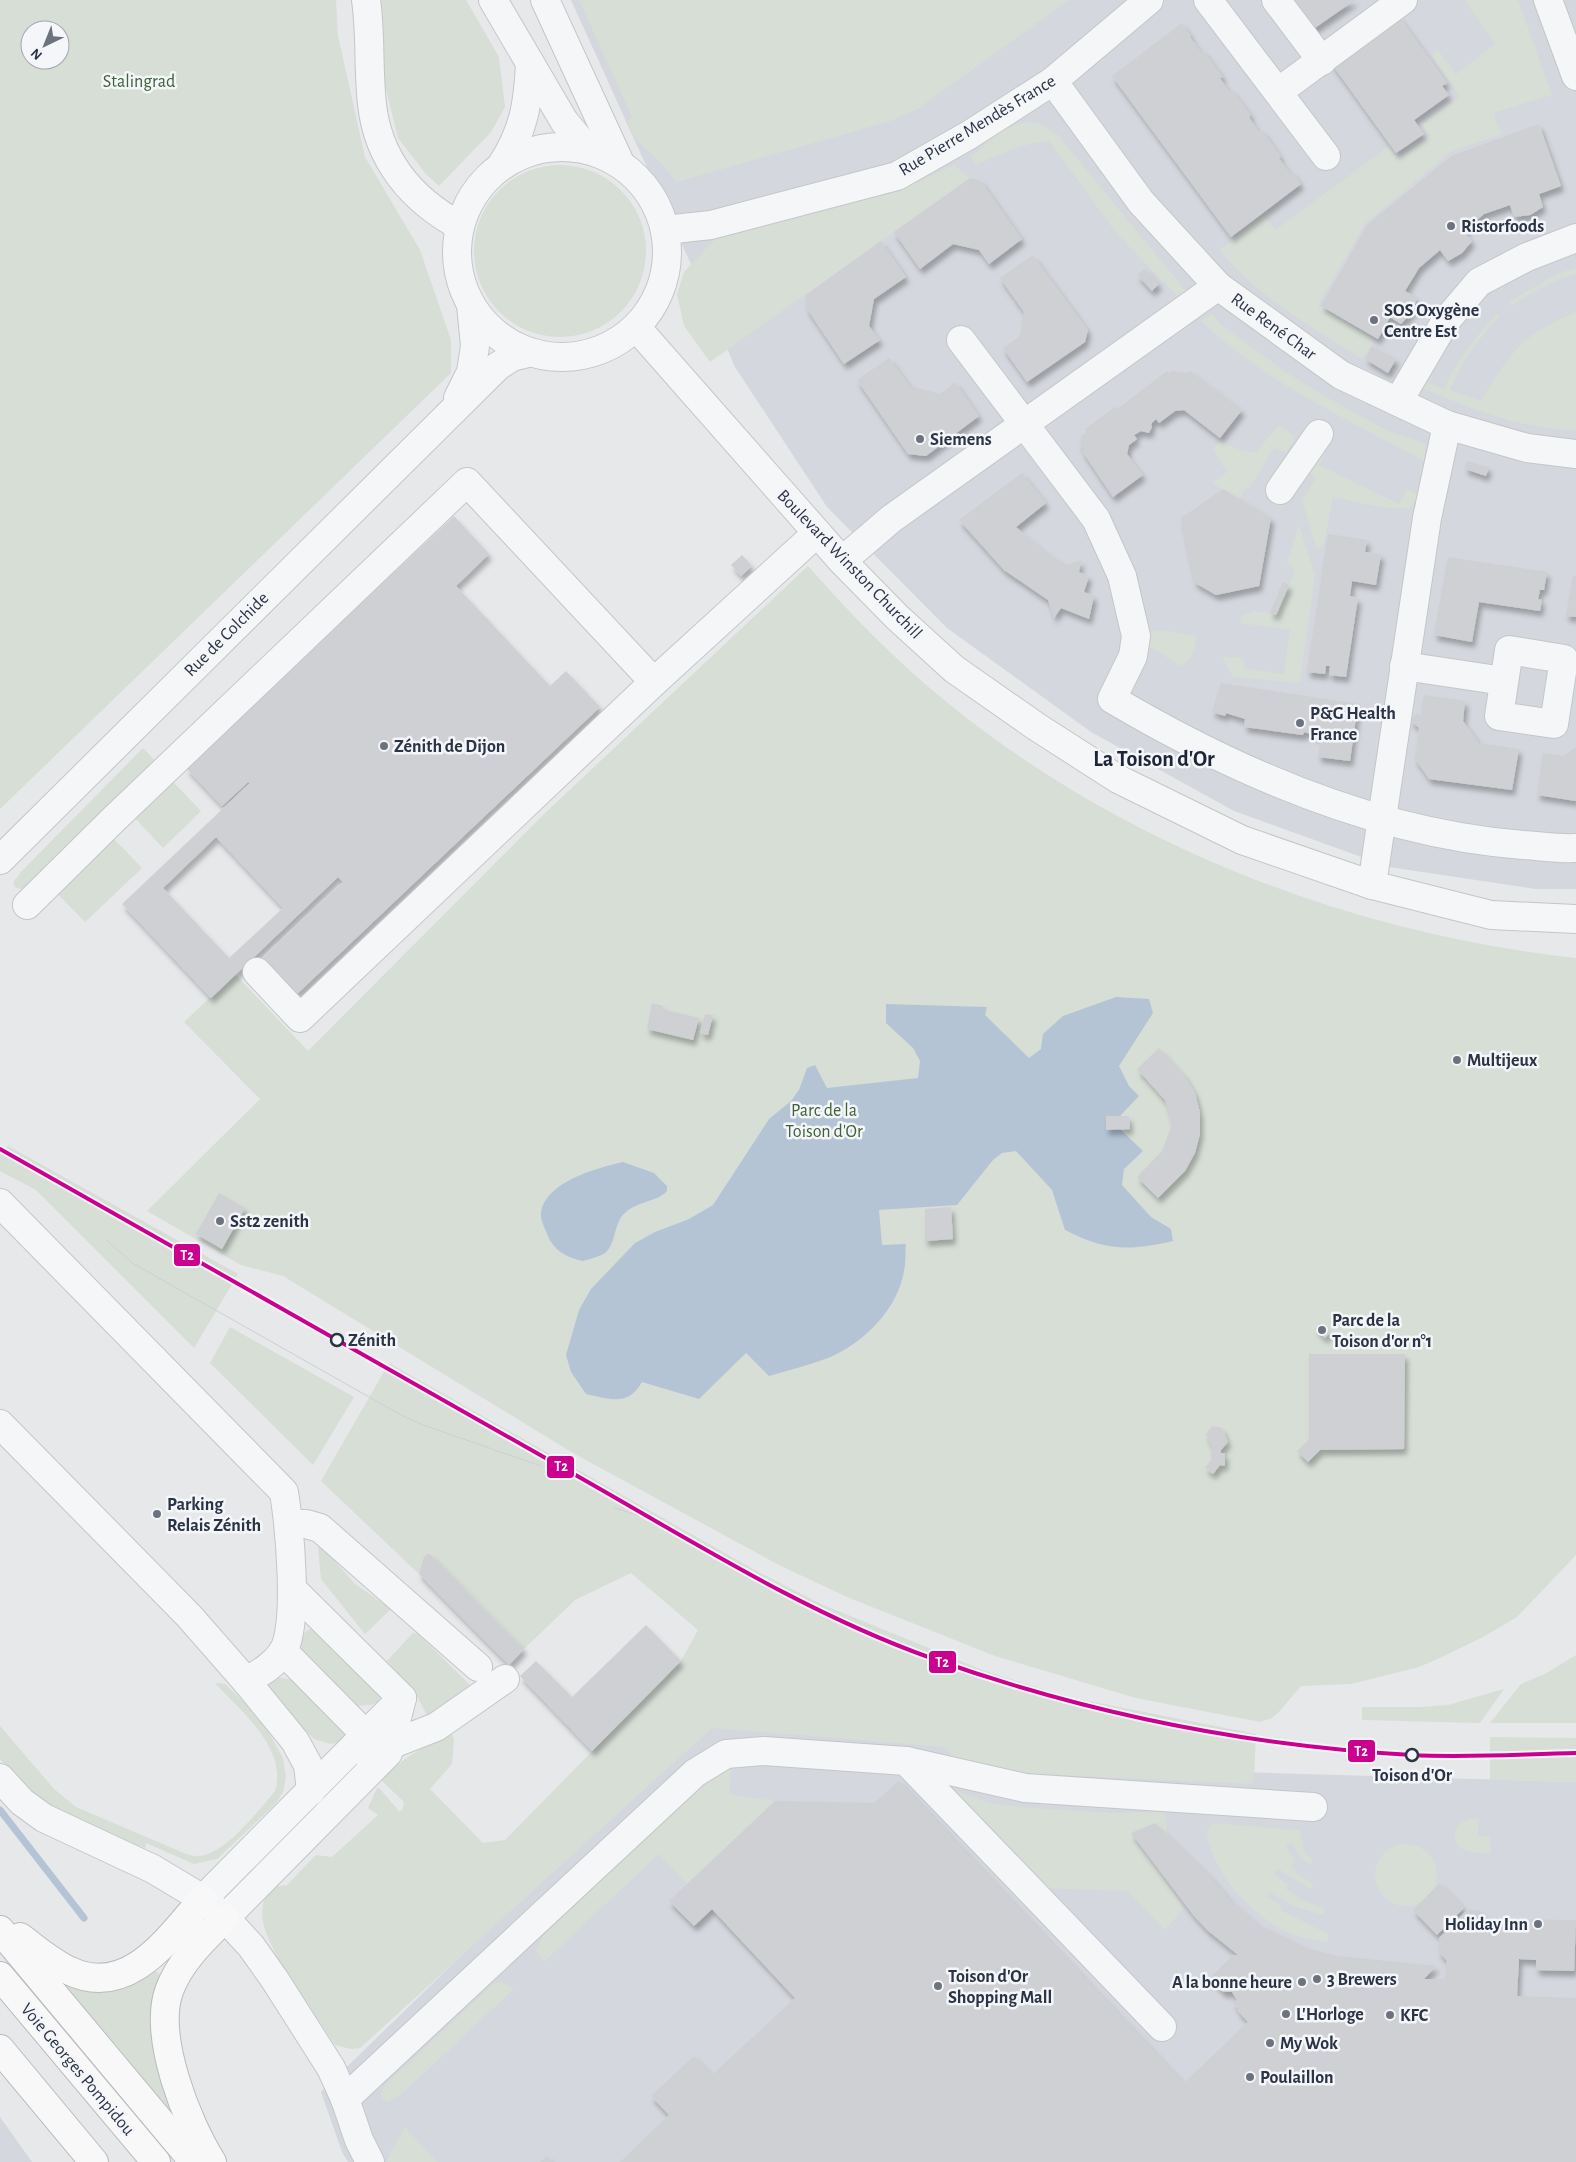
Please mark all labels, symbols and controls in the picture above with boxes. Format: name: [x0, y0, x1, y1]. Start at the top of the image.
north arrow: [20, 20, 70, 70]
text: N: [28, 45, 45, 62]
street label: Rue Pierre Mendès France: [896, 72, 1059, 180]
park label: Stalingrad: [103, 73, 175, 91]
place label: Ristorfoods: [1461, 218, 1544, 236]
marker: Ristorfoods: [1445, 220, 1457, 232]
street label: Rue René Char: [1227, 290, 1320, 364]
place label: SOS Oxygène Centre Est: [1384, 302, 1479, 341]
marker: SOS Oxygène Centre Est: [1368, 314, 1380, 326]
place label: Siemens: [930, 431, 992, 449]
marker: Siemens: [914, 433, 926, 445]
street label: Boulevard Winston Churchill: [773, 487, 925, 643]
street label: Rue de Colchide: [181, 589, 272, 680]
place label: P&G Health France: [1310, 705, 1396, 744]
marker: P&G Health France: [1294, 717, 1306, 729]
place label: Zénith de Dijon: [394, 738, 505, 756]
marker: Zénith de Dijon: [378, 740, 390, 752]
district label: La Toison d'Or: [1093, 748, 1215, 770]
place label: Multijeux: [1467, 1052, 1538, 1070]
marker: Multijeux: [1451, 1054, 1463, 1066]
park label: Parc de la Toison d'Or: [785, 1102, 863, 1141]
place label: Sst2 zenith: [230, 1213, 309, 1231]
marker: Sst2 zenith: [214, 1215, 226, 1227]
line badge: T2: [173, 1243, 201, 1267]
text: T2: [180, 1249, 194, 1263]
place label: Parc de la Toison d'or n°1: [1332, 1312, 1432, 1351]
marker: Parc de la Toison d'or n°1: [1316, 1324, 1328, 1336]
place label: Zénith: [348, 1332, 396, 1350]
marker: Zénith: [330, 1333, 344, 1347]
line badge: T2: [546, 1455, 575, 1479]
text: T2: [554, 1460, 568, 1474]
place label: Parking Relais Zénith: [167, 1496, 261, 1535]
marker: Parking Relais Zénith: [151, 1508, 163, 1520]
line badge: T2: [928, 1650, 957, 1674]
text: T2: [935, 1656, 949, 1670]
line badge: T2: [1347, 1739, 1376, 1763]
text: T2: [1354, 1745, 1368, 1759]
marker: Toison d'Or: [1405, 1748, 1419, 1762]
place label: Toison d'Or: [1372, 1767, 1453, 1785]
place label: Holiday Inn: [1445, 1916, 1528, 1934]
marker: Holiday Inn: [1532, 1918, 1544, 1930]
place label: Toison d'Or Shopping Mall: [948, 1968, 1052, 2007]
place label: 3 Brewers: [1327, 1971, 1397, 1989]
marker: 3 Brewers: [1311, 1973, 1323, 1985]
place label: A la bonne heure: [1172, 1974, 1292, 1992]
marker: A la bonne heure: [1296, 1976, 1308, 1988]
marker: Toison d'Or Shopping Mall: [932, 1980, 944, 1992]
street label: Voie Georges Pompidou: [17, 2000, 138, 2139]
place label: L'Horloge: [1296, 2006, 1364, 2024]
place label: KFC: [1400, 2007, 1429, 2025]
marker: L'Horloge: [1280, 2008, 1292, 2020]
marker: KFC: [1384, 2009, 1396, 2021]
place label: My Wok: [1280, 2035, 1338, 2053]
marker: My Wok: [1264, 2037, 1276, 2049]
place label: Poulaillon: [1260, 2069, 1334, 2087]
marker: Poulaillon: [1244, 2071, 1256, 2083]

